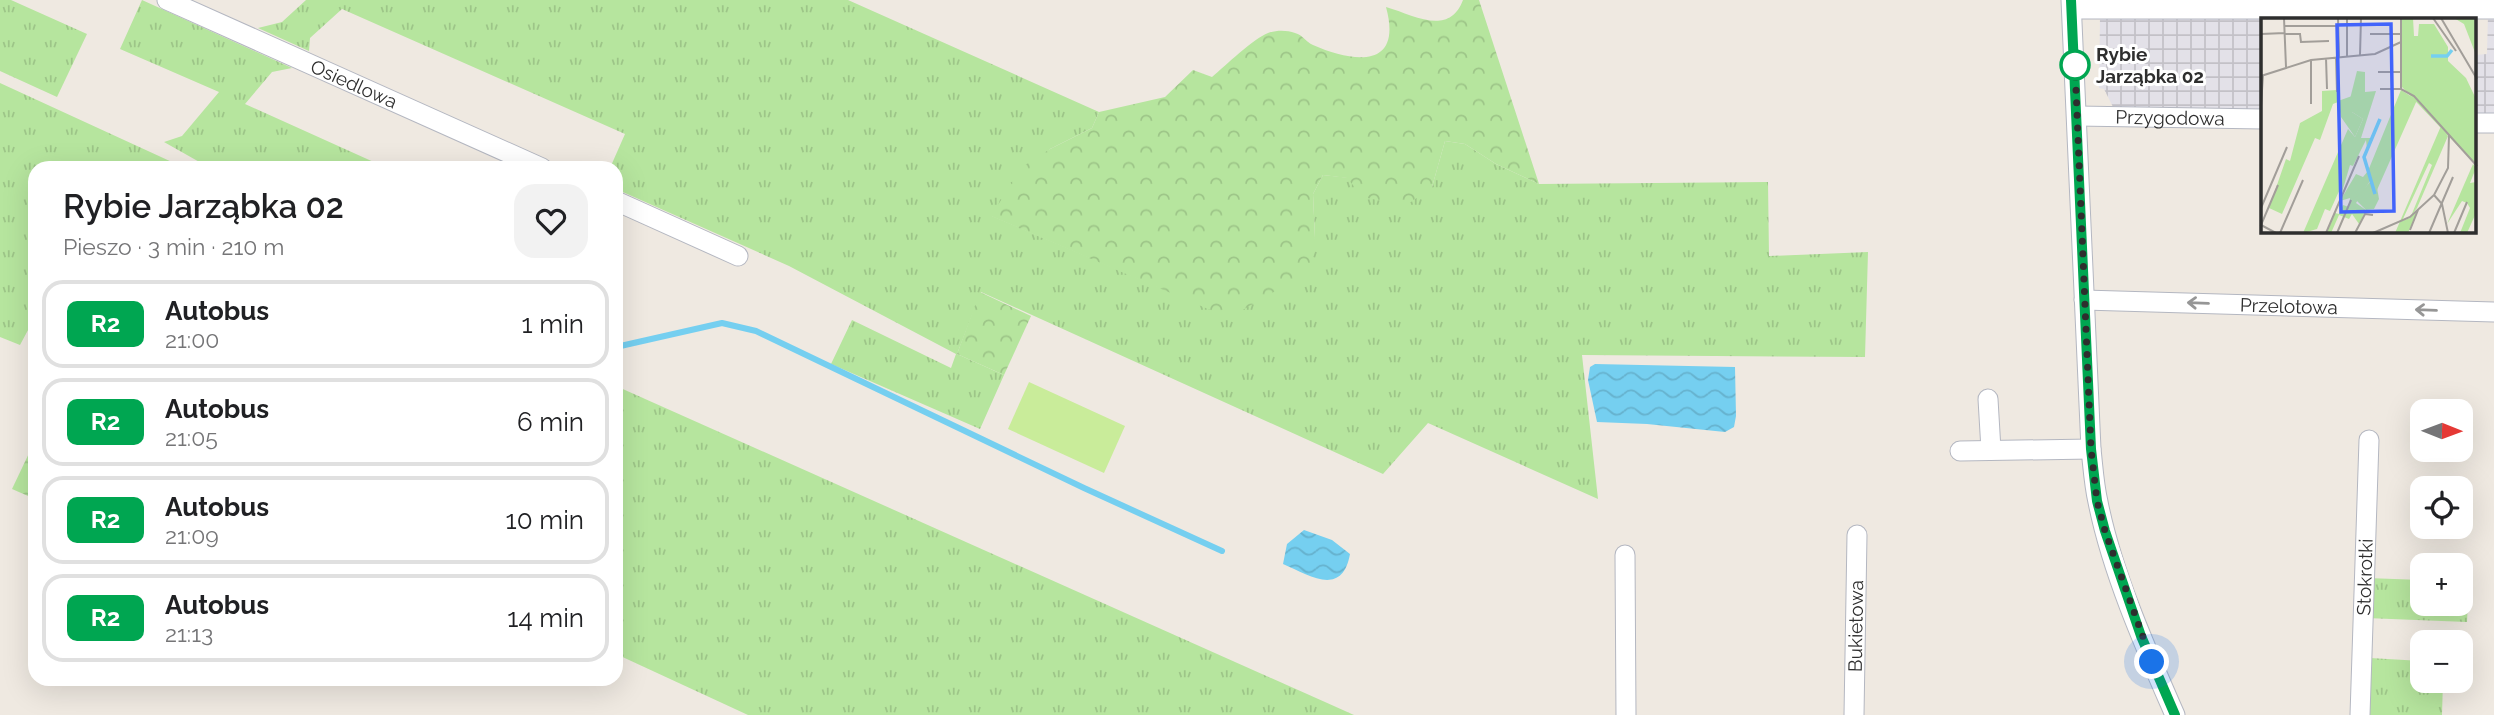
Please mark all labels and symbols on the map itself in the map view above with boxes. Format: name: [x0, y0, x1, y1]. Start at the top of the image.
inset map: [2261, 18, 2476, 233]
place label: Rybie Jarząbka 02: [2096, 43, 2204, 87]
marker: Rybie Jarząbka 02: [2060, 50, 2090, 80]
street label: Osiedlowa: [307, 55, 401, 113]
street label: Przygodowa: [2115, 106, 2225, 129]
street label: Przelotowa: [2240, 294, 2338, 318]
one-way arrow: [2187, 297, 2210, 310]
one-way arrow: [2415, 304, 2438, 317]
north arrow: [2410, 399, 2473, 462]
street label: Stokrotki: [2352, 538, 2377, 616]
street label: Bukietowa: [1844, 580, 1867, 672]
your location: [2134, 644, 2169, 679]

